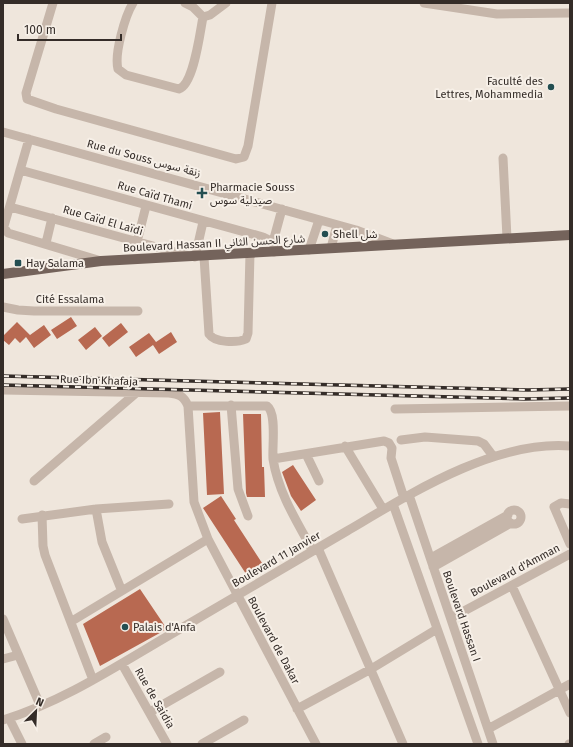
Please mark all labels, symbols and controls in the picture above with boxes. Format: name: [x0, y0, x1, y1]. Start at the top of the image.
scale bar: [18, 16, 121, 42]
text: 100 m: [24, 23, 56, 37]
place label: Faculté des Lettres, Mohammedia: [435, 75, 543, 101]
marker: Faculté des Lettres, Mohammedia: [546, 82, 556, 92]
street label: Rue du Souss زنقة سوس: [86, 137, 202, 180]
street label: Rue Caïd Thami: [116, 179, 194, 212]
place label: Pharmacie Souss صيدلية سوس: [210, 181, 295, 207]
marker: Pharmacie Souss صيدلية سوس: [197, 188, 207, 198]
street label: Rue Caïd El Laïdi: [61, 203, 144, 238]
place label: Shell شل: [333, 228, 378, 241]
marker: Shell شل: [320, 229, 330, 239]
street label: Boulevard Hassan II شارع الحسن الثاني: [123, 232, 306, 257]
place label: Hay Salama: [26, 257, 84, 270]
marker: Hay Salama: [13, 258, 23, 268]
street label: Cité Essalama: [36, 293, 104, 306]
street label: Rue Ibn Khafaja: [60, 373, 138, 388]
street label: Boulevard 11 Janvier: [230, 528, 323, 590]
street label: Boulevard d'Amman: [468, 541, 562, 600]
street label: Boulevard Hassan I: [440, 569, 483, 663]
street label: Boulevard de Dakar: [245, 594, 303, 687]
place label: Palais d'Anfa: [133, 621, 196, 634]
marker: Palais d'Anfa: [120, 622, 130, 632]
street label: Rue de Saidia: [132, 665, 177, 731]
north arrow: [16, 691, 56, 731]
text: N: [34, 695, 46, 710]

